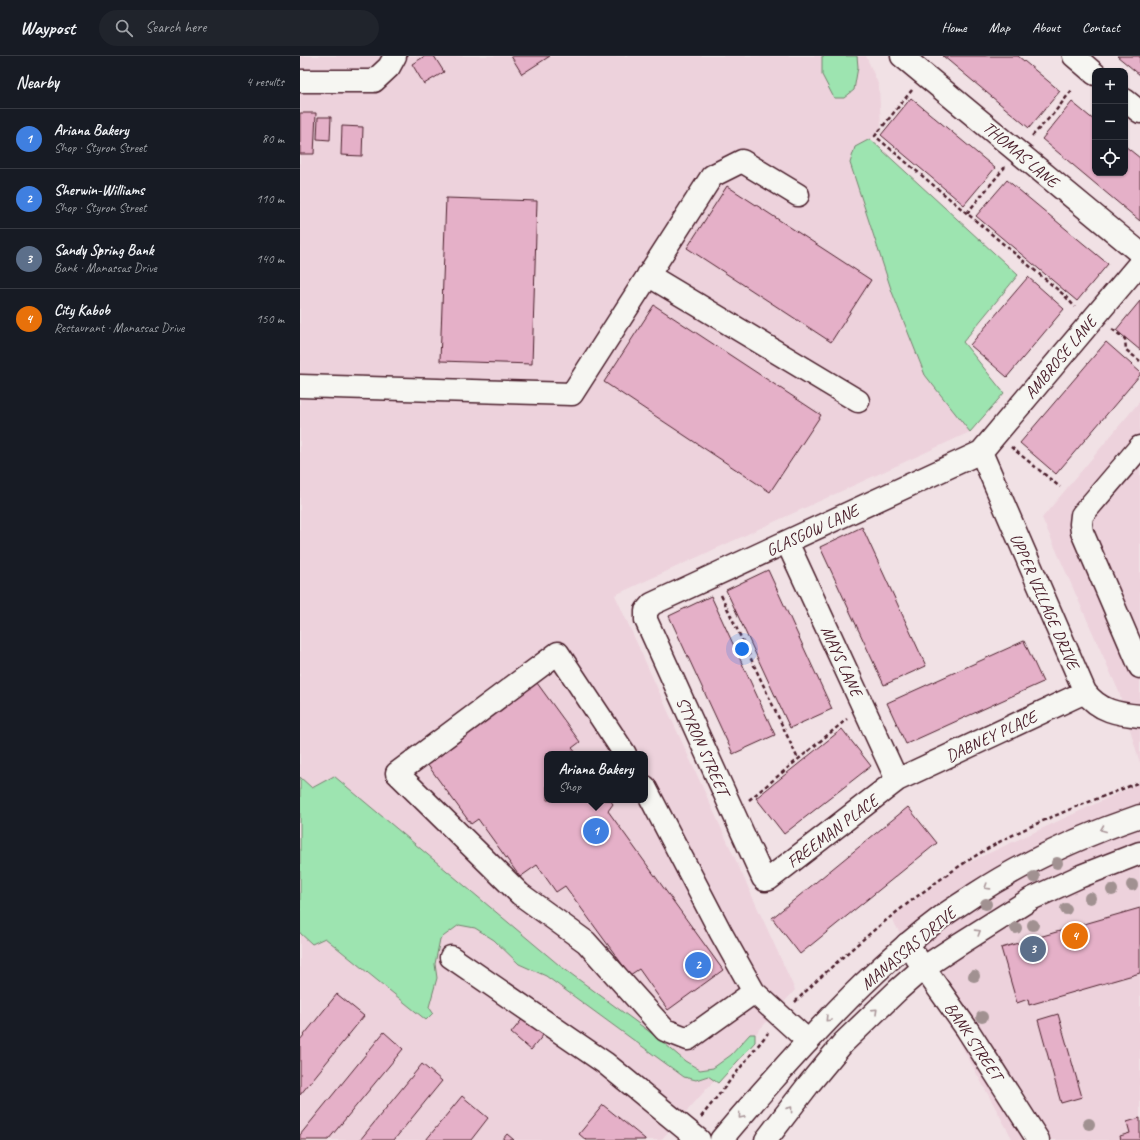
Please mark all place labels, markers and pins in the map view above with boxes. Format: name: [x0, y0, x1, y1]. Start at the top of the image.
pin: 1: [583, 816, 609, 846]
pin: 4: [1062, 921, 1088, 951]
pin: 3: [1020, 934, 1046, 964]
pin: 2: [685, 950, 711, 980]

